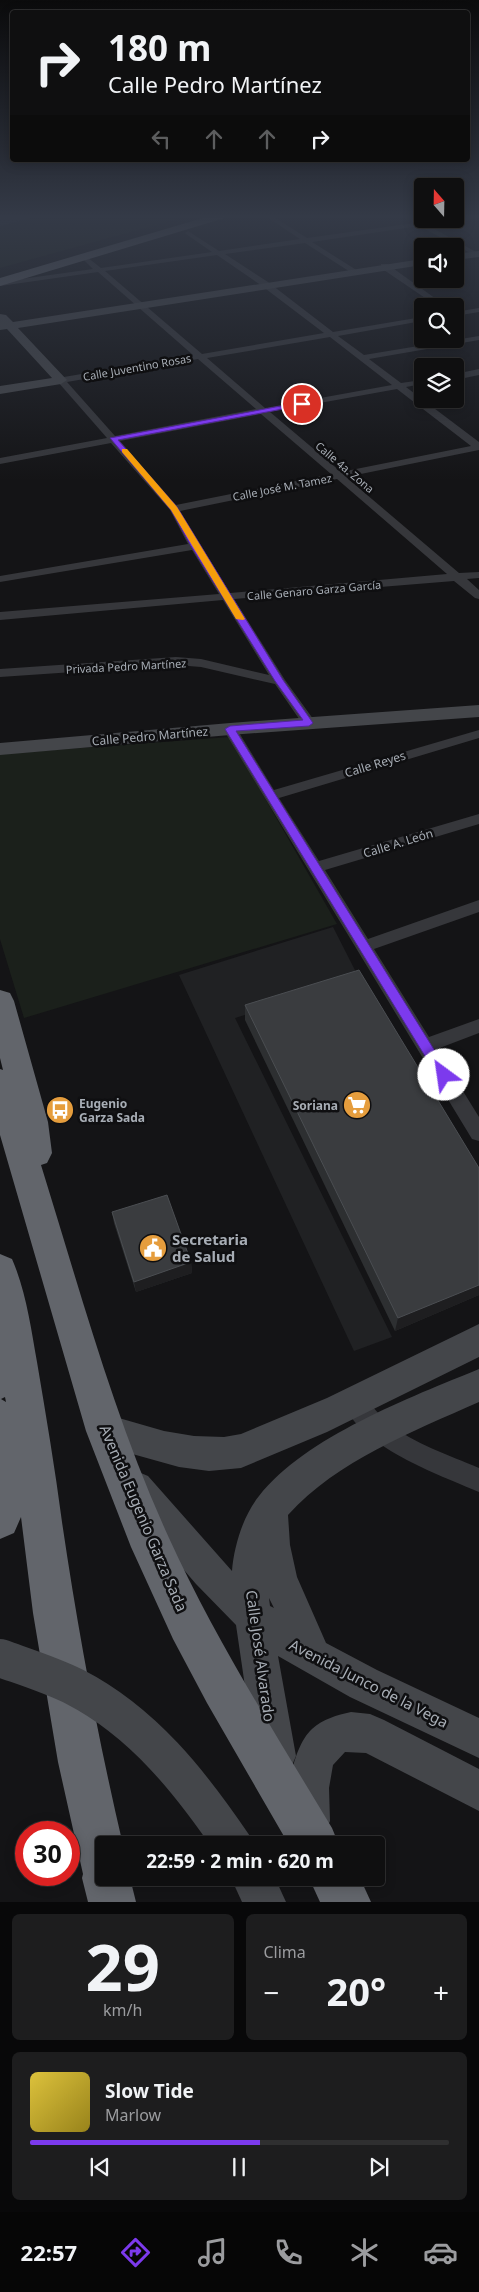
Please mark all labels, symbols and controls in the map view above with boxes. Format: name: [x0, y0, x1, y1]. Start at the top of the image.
text: 180 m: [108, 24, 211, 71]
icon: right: [25, 30, 90, 95]
text: Calle Pedro Martínez: [108, 69, 322, 99]
icon: left: [147, 125, 175, 153]
icon: ahead: [200, 125, 228, 153]
icon: ahead: [253, 125, 281, 153]
icon: right: [306, 125, 334, 153]
north arrow: [414, 178, 464, 228]
map controls: [414, 178, 464, 408]
button: sound: [414, 238, 464, 288]
button: search: [414, 298, 464, 348]
street label: Calle Juventino Rosas: [82, 350, 192, 384]
button: layers: [414, 358, 464, 408]
pin: [281, 383, 323, 425]
icon: arrive: [288, 390, 316, 418]
street label: Calle 4a. Zona: [313, 438, 377, 496]
street label: Calle José M. Tamez: [231, 470, 333, 504]
street label: Calle Genaro Garza García: [246, 577, 382, 603]
street label: Privada Pedro Martínez: [65, 655, 187, 677]
street label: Calle Pedro Martínez: [91, 722, 209, 750]
street label: Calle Reyes: [342, 747, 408, 781]
street label: Calle A. León: [361, 824, 435, 862]
position arrow: [417, 1048, 469, 1100]
supermarket icon: Soriana: [342, 1090, 372, 1120]
bus stop icon: Eugenio Garza Sada: [45, 1095, 75, 1125]
place label: Eugenio Garza Sada: [79, 1095, 145, 1126]
place label: Soriana: [293, 1097, 338, 1114]
place label: Secretaria de Salud: [172, 1229, 248, 1266]
public building icon: Secretaria de Salud: [138, 1233, 168, 1263]
street label: Avenida Eugenio Garza Sada: [96, 1422, 192, 1614]
street label: Calle José Alvarado: [242, 1589, 280, 1723]
street label: Avenida Junco de la Vega: [286, 1634, 452, 1732]
speed limit sign: 30: [15, 1821, 80, 1886]
text: 22:59 · 2 min · 620 m: [146, 1848, 334, 1874]
text: 29: [86, 1922, 160, 2010]
text: Clima: [264, 1941, 306, 1963]
text: 20°: [326, 1965, 386, 2017]
text: −: [264, 1973, 280, 2011]
text: +: [433, 1973, 449, 2011]
text: km/h: [103, 1999, 142, 2021]
text: Slow Tide: [105, 2078, 194, 2104]
text: Marlow: [105, 2104, 161, 2126]
icon: previous: [86, 2153, 114, 2181]
icon: pause: [225, 2153, 253, 2181]
icon: next: [365, 2153, 393, 2181]
icon: directions: [118, 2235, 153, 2270]
icon: music: [195, 2235, 230, 2270]
icon: phone: [271, 2235, 306, 2270]
icon: climate: [347, 2235, 382, 2270]
icon: car: [423, 2235, 458, 2270]
text: 22:57: [21, 2237, 77, 2267]

